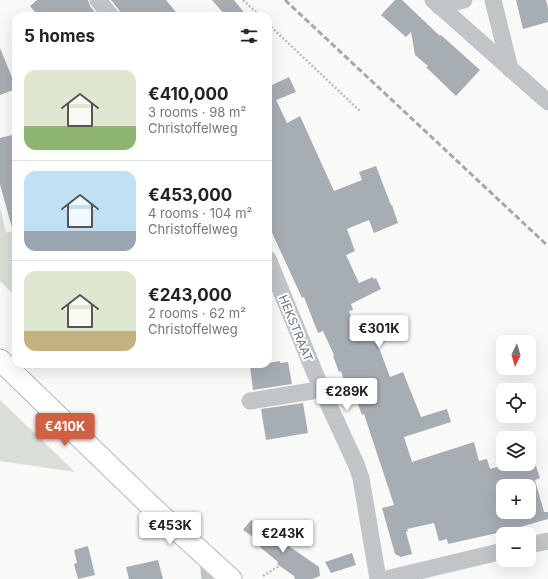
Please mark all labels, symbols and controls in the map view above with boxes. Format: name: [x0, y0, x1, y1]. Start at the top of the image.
icon: filters: [238, 25, 260, 47]
text: 5 homes: [24, 26, 95, 46]
text: €410,000: [148, 84, 228, 104]
icon: home: [56, 86, 104, 134]
text: 3 rooms · 98 m²: [148, 104, 246, 120]
text: Christoffelweg: [148, 120, 238, 136]
text: €453,000: [148, 185, 232, 205]
icon: home: [56, 187, 104, 235]
text: 4 rooms · 104 m²: [148, 205, 252, 221]
text: Christoffelweg: [148, 221, 238, 237]
text: €243,000: [148, 285, 232, 305]
icon: home: [56, 287, 104, 335]
street label: HEKSTRAAT: [276, 292, 316, 364]
text: 2 rooms · 62 m²: [148, 305, 246, 321]
pin: €301K: [351, 315, 407, 349]
text: €301K: [358, 320, 400, 336]
text: Christoffelweg: [148, 321, 238, 337]
north arrow: [496, 335, 536, 375]
map controls: [496, 335, 536, 567]
pin: €289K: [319, 378, 375, 412]
text: €289K: [325, 383, 369, 399]
button: locate: [496, 383, 536, 423]
pin: €410K: [37, 413, 93, 447]
text: €410K: [45, 418, 85, 434]
button: layers: [496, 431, 536, 471]
button: +: [496, 479, 536, 519]
pin: €453K: [142, 512, 198, 546]
text: €453K: [148, 517, 192, 533]
pin: €243K: [255, 520, 311, 554]
text: €243K: [261, 525, 305, 541]
button: −: [496, 527, 536, 567]

